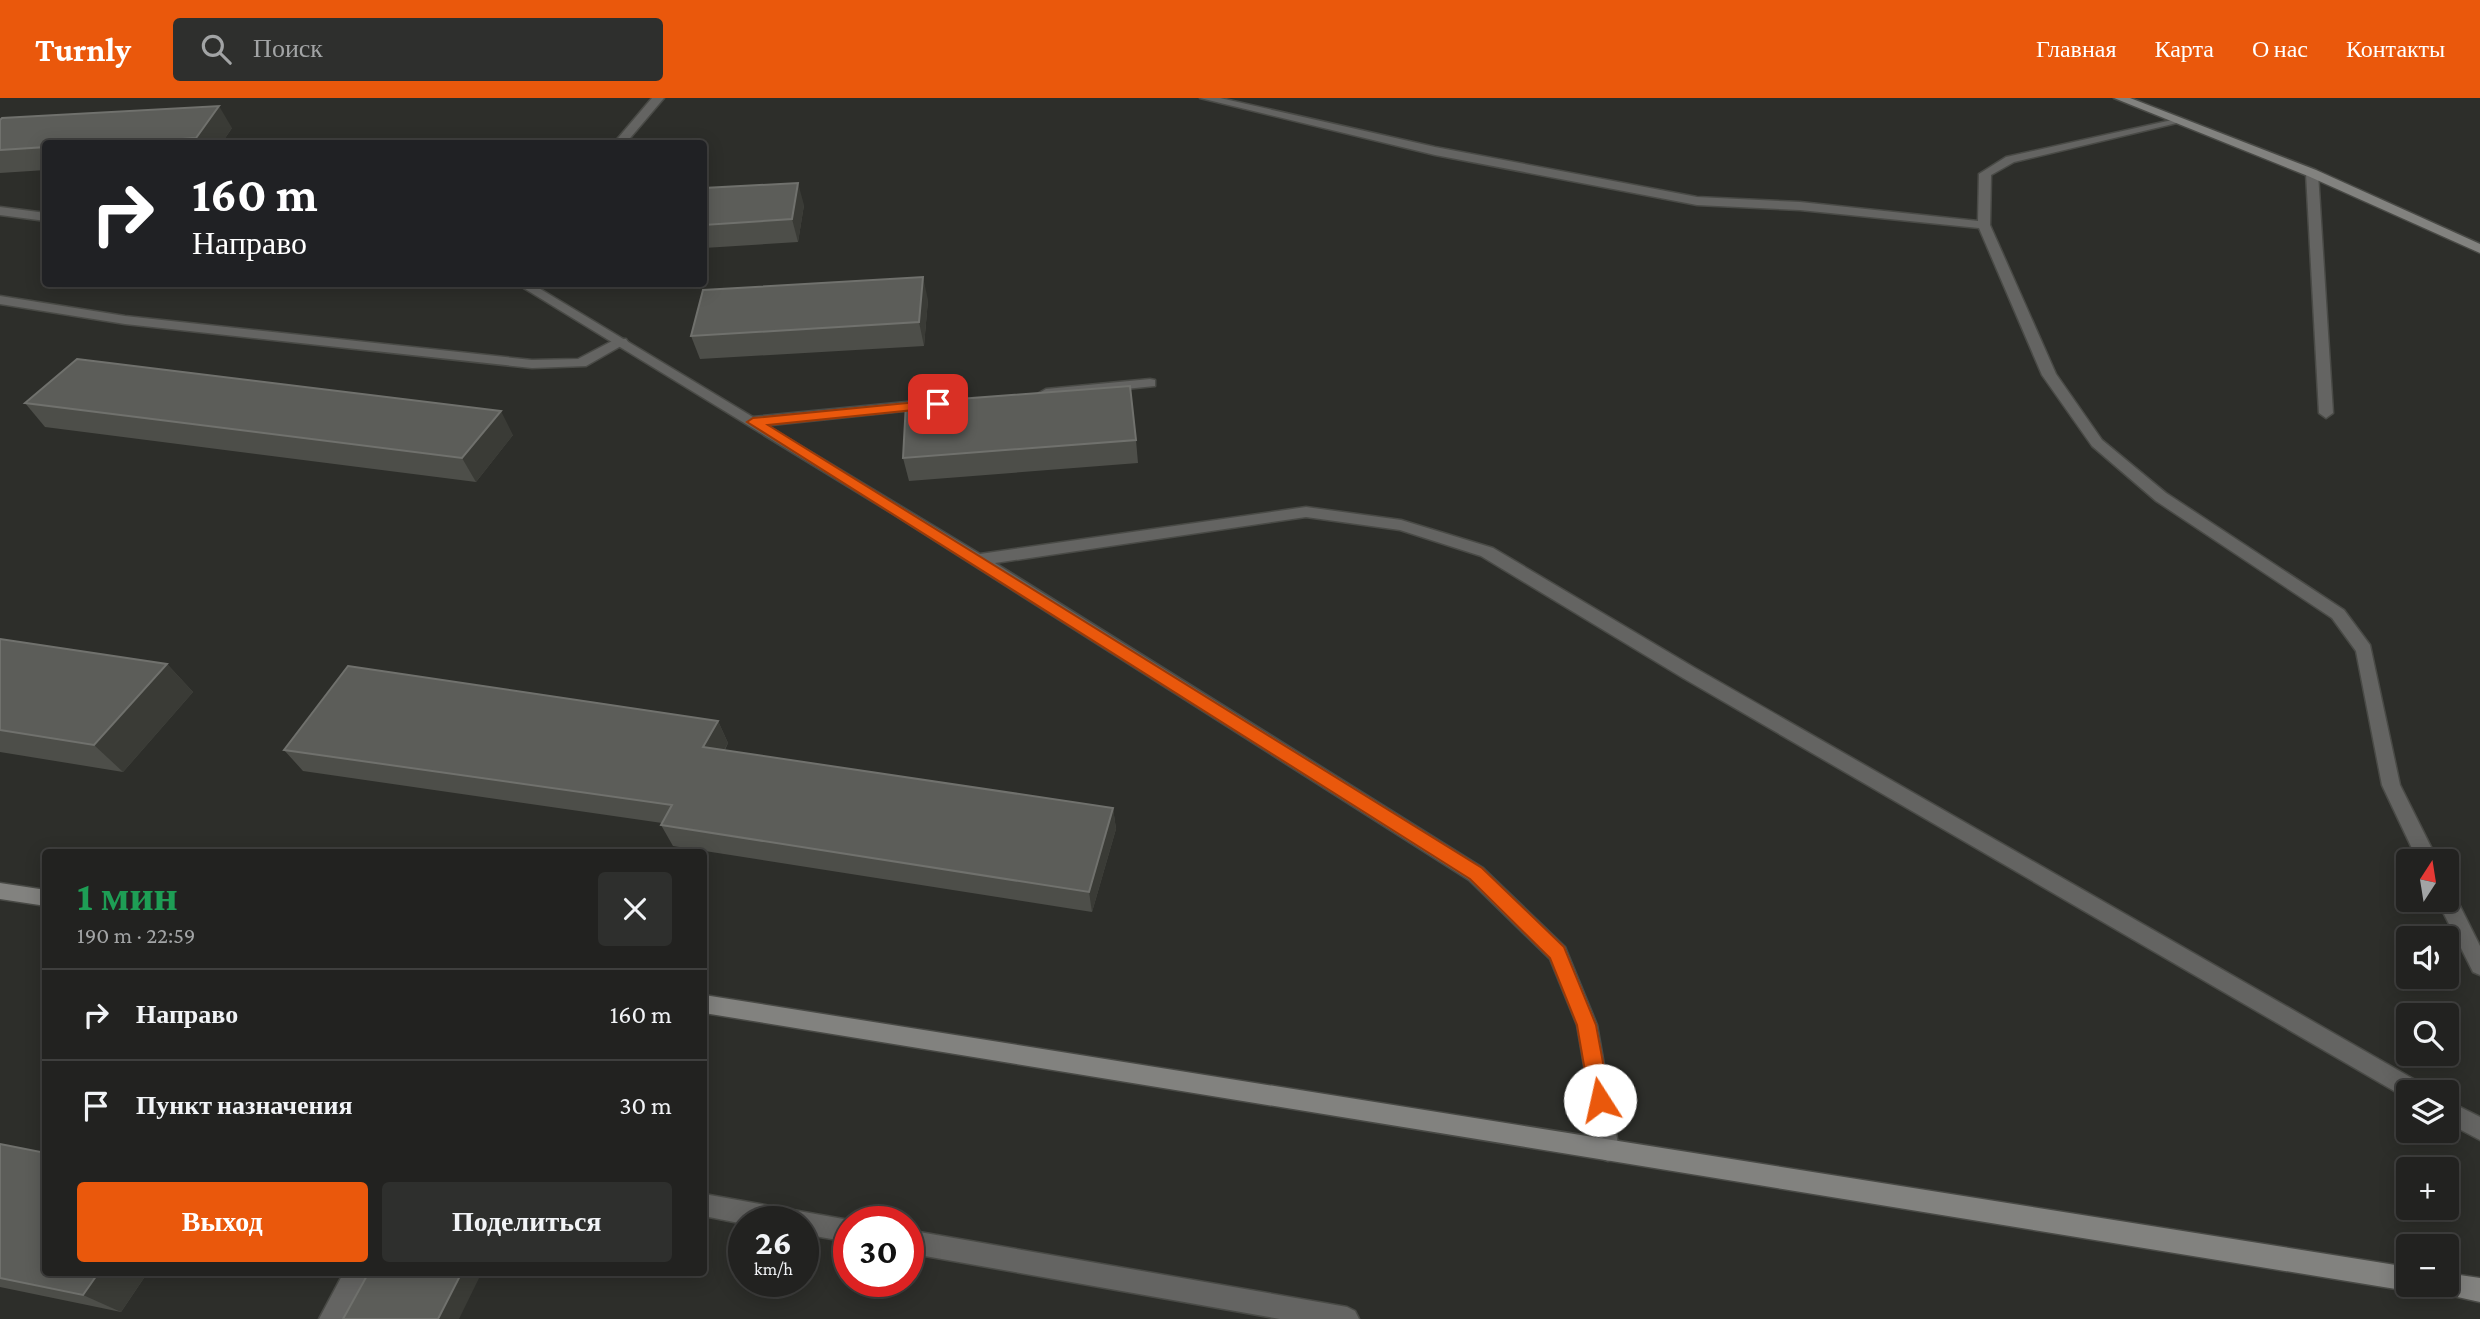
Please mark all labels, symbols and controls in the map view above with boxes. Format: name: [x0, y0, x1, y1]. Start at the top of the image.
search box: [173, 18, 663, 81]
icon: search: [197, 30, 235, 68]
text: Turnly: [35, 31, 131, 68]
text: Поиск: [253, 34, 323, 63]
text: Главная: [2036, 35, 2117, 62]
text: Карта: [2155, 35, 2214, 62]
text: О нас: [2252, 35, 2308, 62]
text: Контакты: [2346, 35, 2445, 62]
text: 160 m: [192, 167, 318, 222]
icon: right: [77, 168, 168, 259]
text: Направо: [192, 225, 307, 261]
pin: [908, 374, 968, 434]
icon: arrive: [919, 385, 957, 423]
north arrow: [2396, 849, 2459, 912]
map controls: [2396, 849, 2459, 1297]
text: 1 мин: [77, 872, 178, 919]
button: close: [598, 872, 672, 946]
text: 190 m · 22:59: [77, 922, 196, 948]
button: sound: [2396, 926, 2459, 989]
icon: right: [77, 996, 115, 1034]
text: Направо: [136, 1000, 238, 1029]
text: 160 m: [610, 1000, 672, 1029]
button: search: [2396, 1003, 2459, 1066]
position arrow: [1563, 1063, 1637, 1137]
button: layers: [2396, 1080, 2459, 1143]
icon: arrive: [77, 1087, 115, 1125]
text: Пункт назначения: [136, 1091, 353, 1120]
text: 30 m: [619, 1091, 672, 1120]
button: +: [2396, 1157, 2459, 1220]
button: Выход: [77, 1182, 368, 1262]
button: Поделиться: [382, 1182, 672, 1262]
speed limit sign: 30: [833, 1206, 924, 1297]
text: 26: [755, 1223, 792, 1262]
button: −: [2396, 1234, 2459, 1297]
text: km/h: [754, 1259, 793, 1279]

